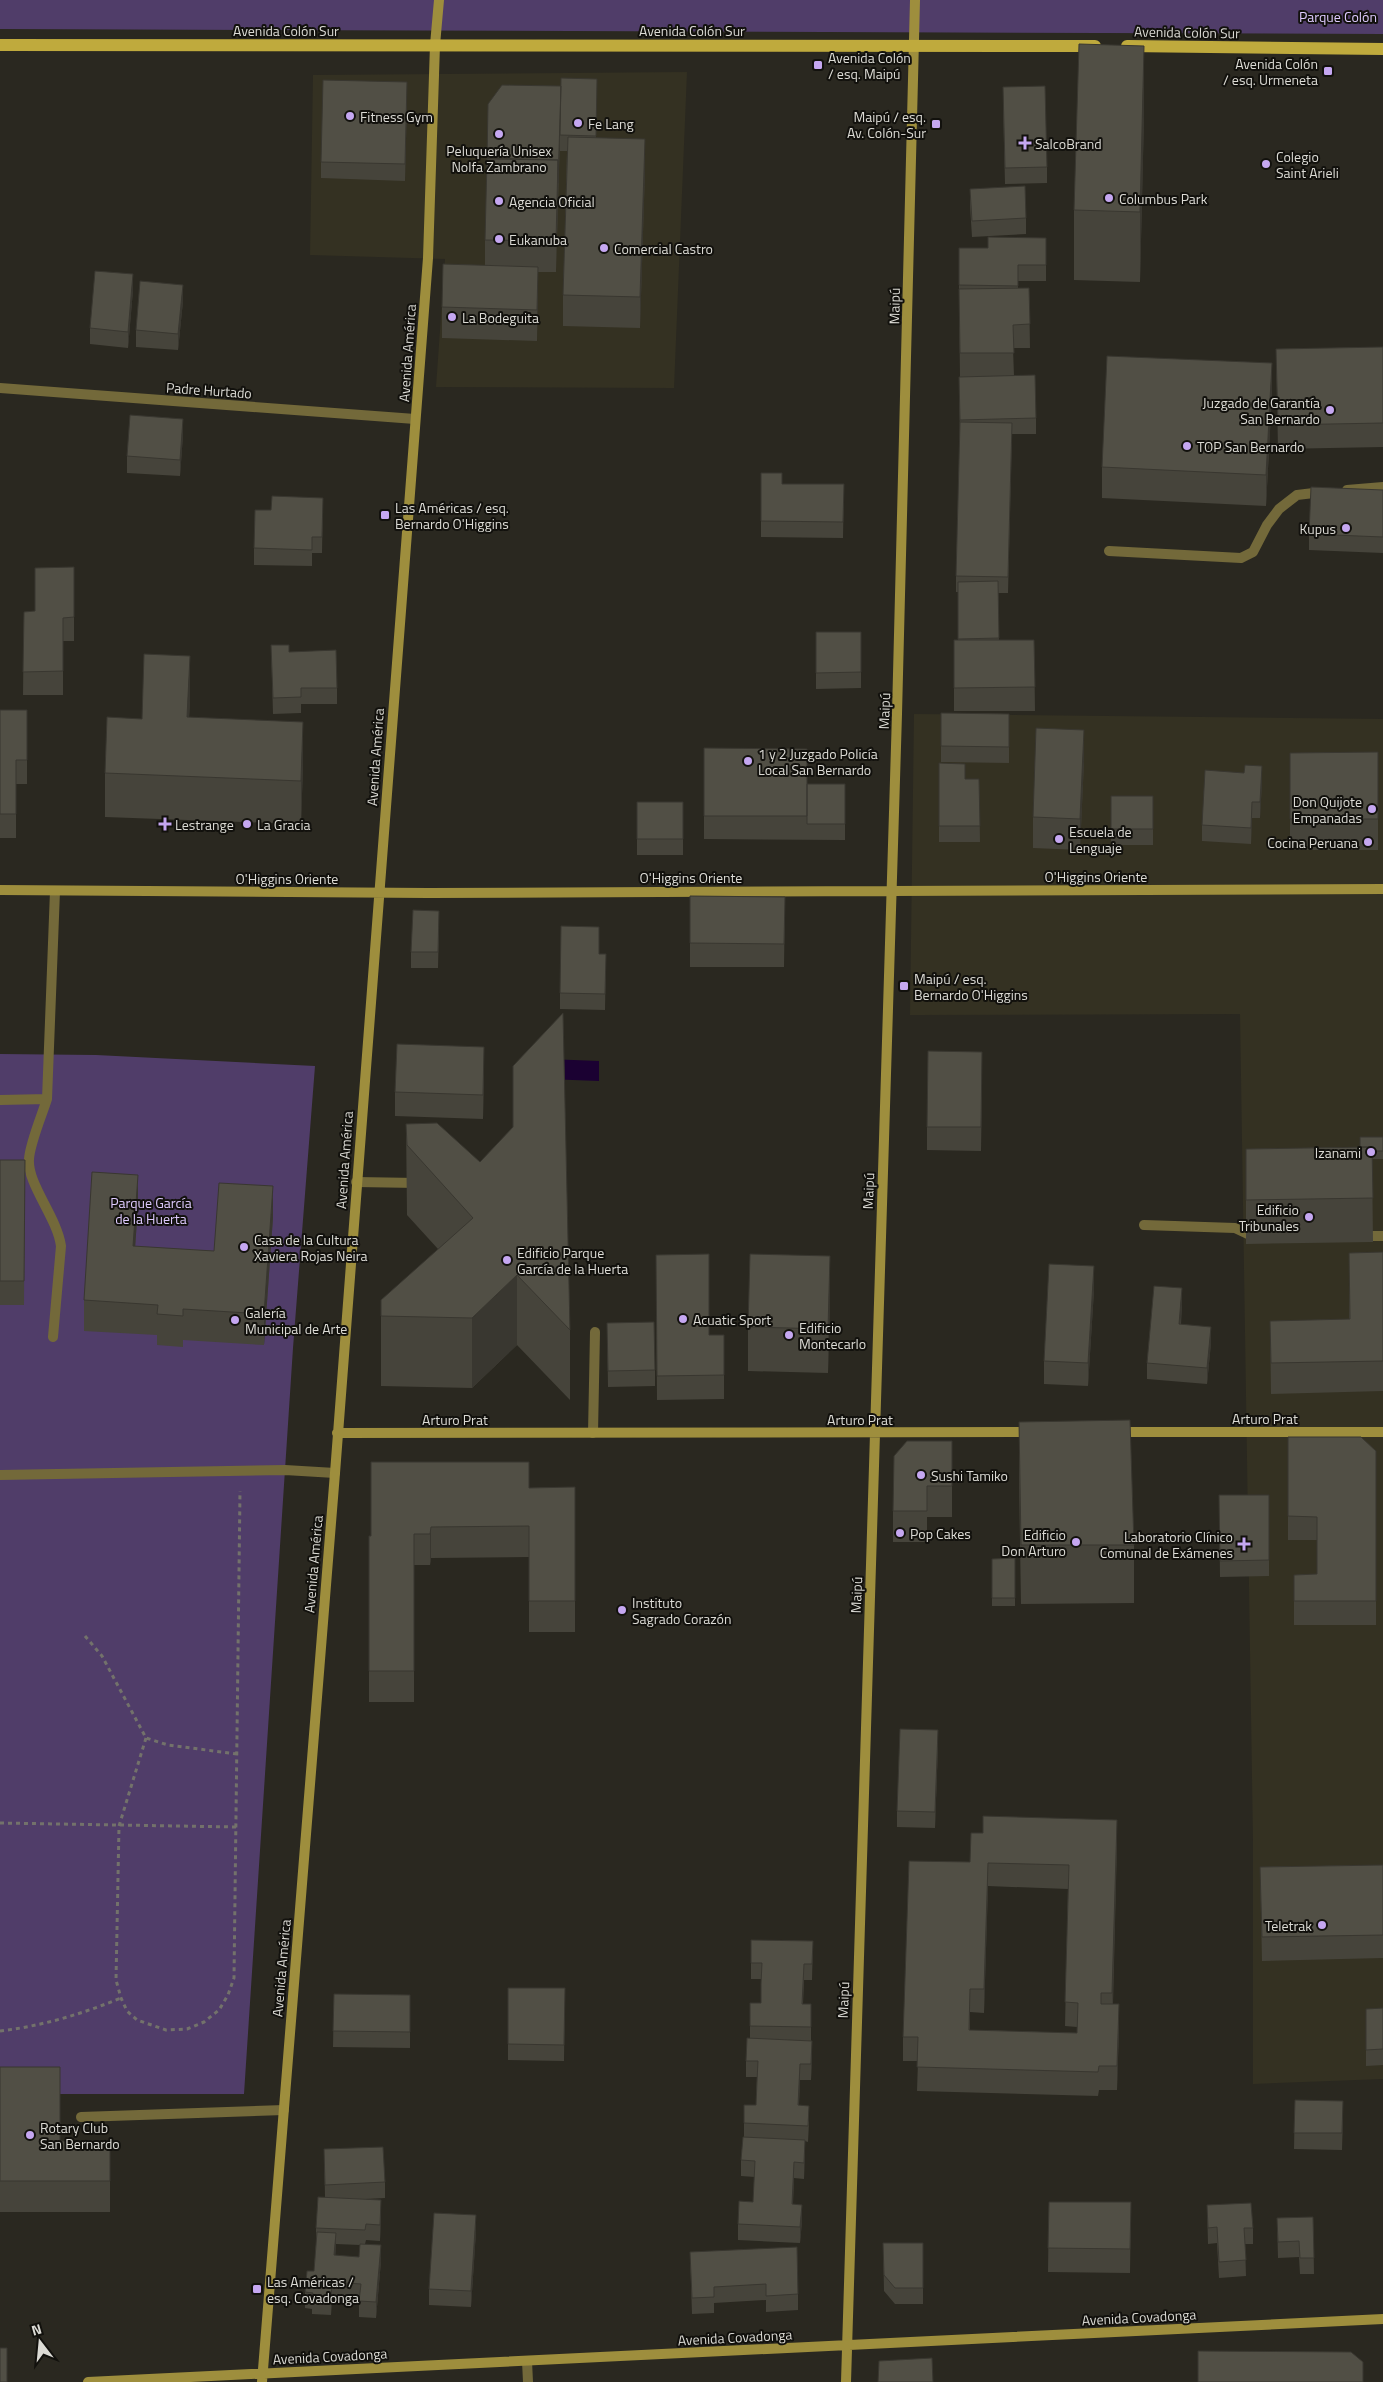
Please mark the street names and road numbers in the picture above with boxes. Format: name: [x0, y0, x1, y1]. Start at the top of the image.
street label: Avenida Colón Sur: [233, 20, 339, 41]
street label: Avenida Colón Sur: [639, 20, 745, 41]
street label: Avenida Colón Sur: [1134, 21, 1240, 43]
street label: Maipú: [883, 287, 905, 325]
street label: Avenida América: [393, 303, 421, 403]
street label: Padre Hurtado: [165, 377, 253, 403]
street label: Maipú: [873, 692, 895, 730]
street label: Avenida América: [361, 707, 389, 807]
street label: O'Higgins Oriente: [1045, 866, 1147, 887]
street label: O'Higgins Oriente: [640, 867, 742, 888]
street label: O'Higgins Oriente: [236, 868, 338, 889]
street label: Avenida América: [330, 1110, 358, 1210]
street label: Maipú: [857, 1172, 879, 1210]
street label: Arturo Prat: [1232, 1408, 1298, 1429]
street label: Arturo Prat: [422, 1409, 488, 1430]
street label: Arturo Prat: [827, 1409, 893, 1430]
street label: Avenida América: [298, 1514, 328, 1614]
street label: Maipú: [845, 1576, 867, 1614]
street label: Avenida América: [266, 1918, 296, 2018]
street label: Maipú: [832, 1981, 854, 2019]
street label: Avenida Covadonga: [1081, 2304, 1197, 2330]
street label: Avenida Covadonga: [677, 2324, 793, 2350]
street label: Avenida Covadonga: [272, 2343, 388, 2369]

